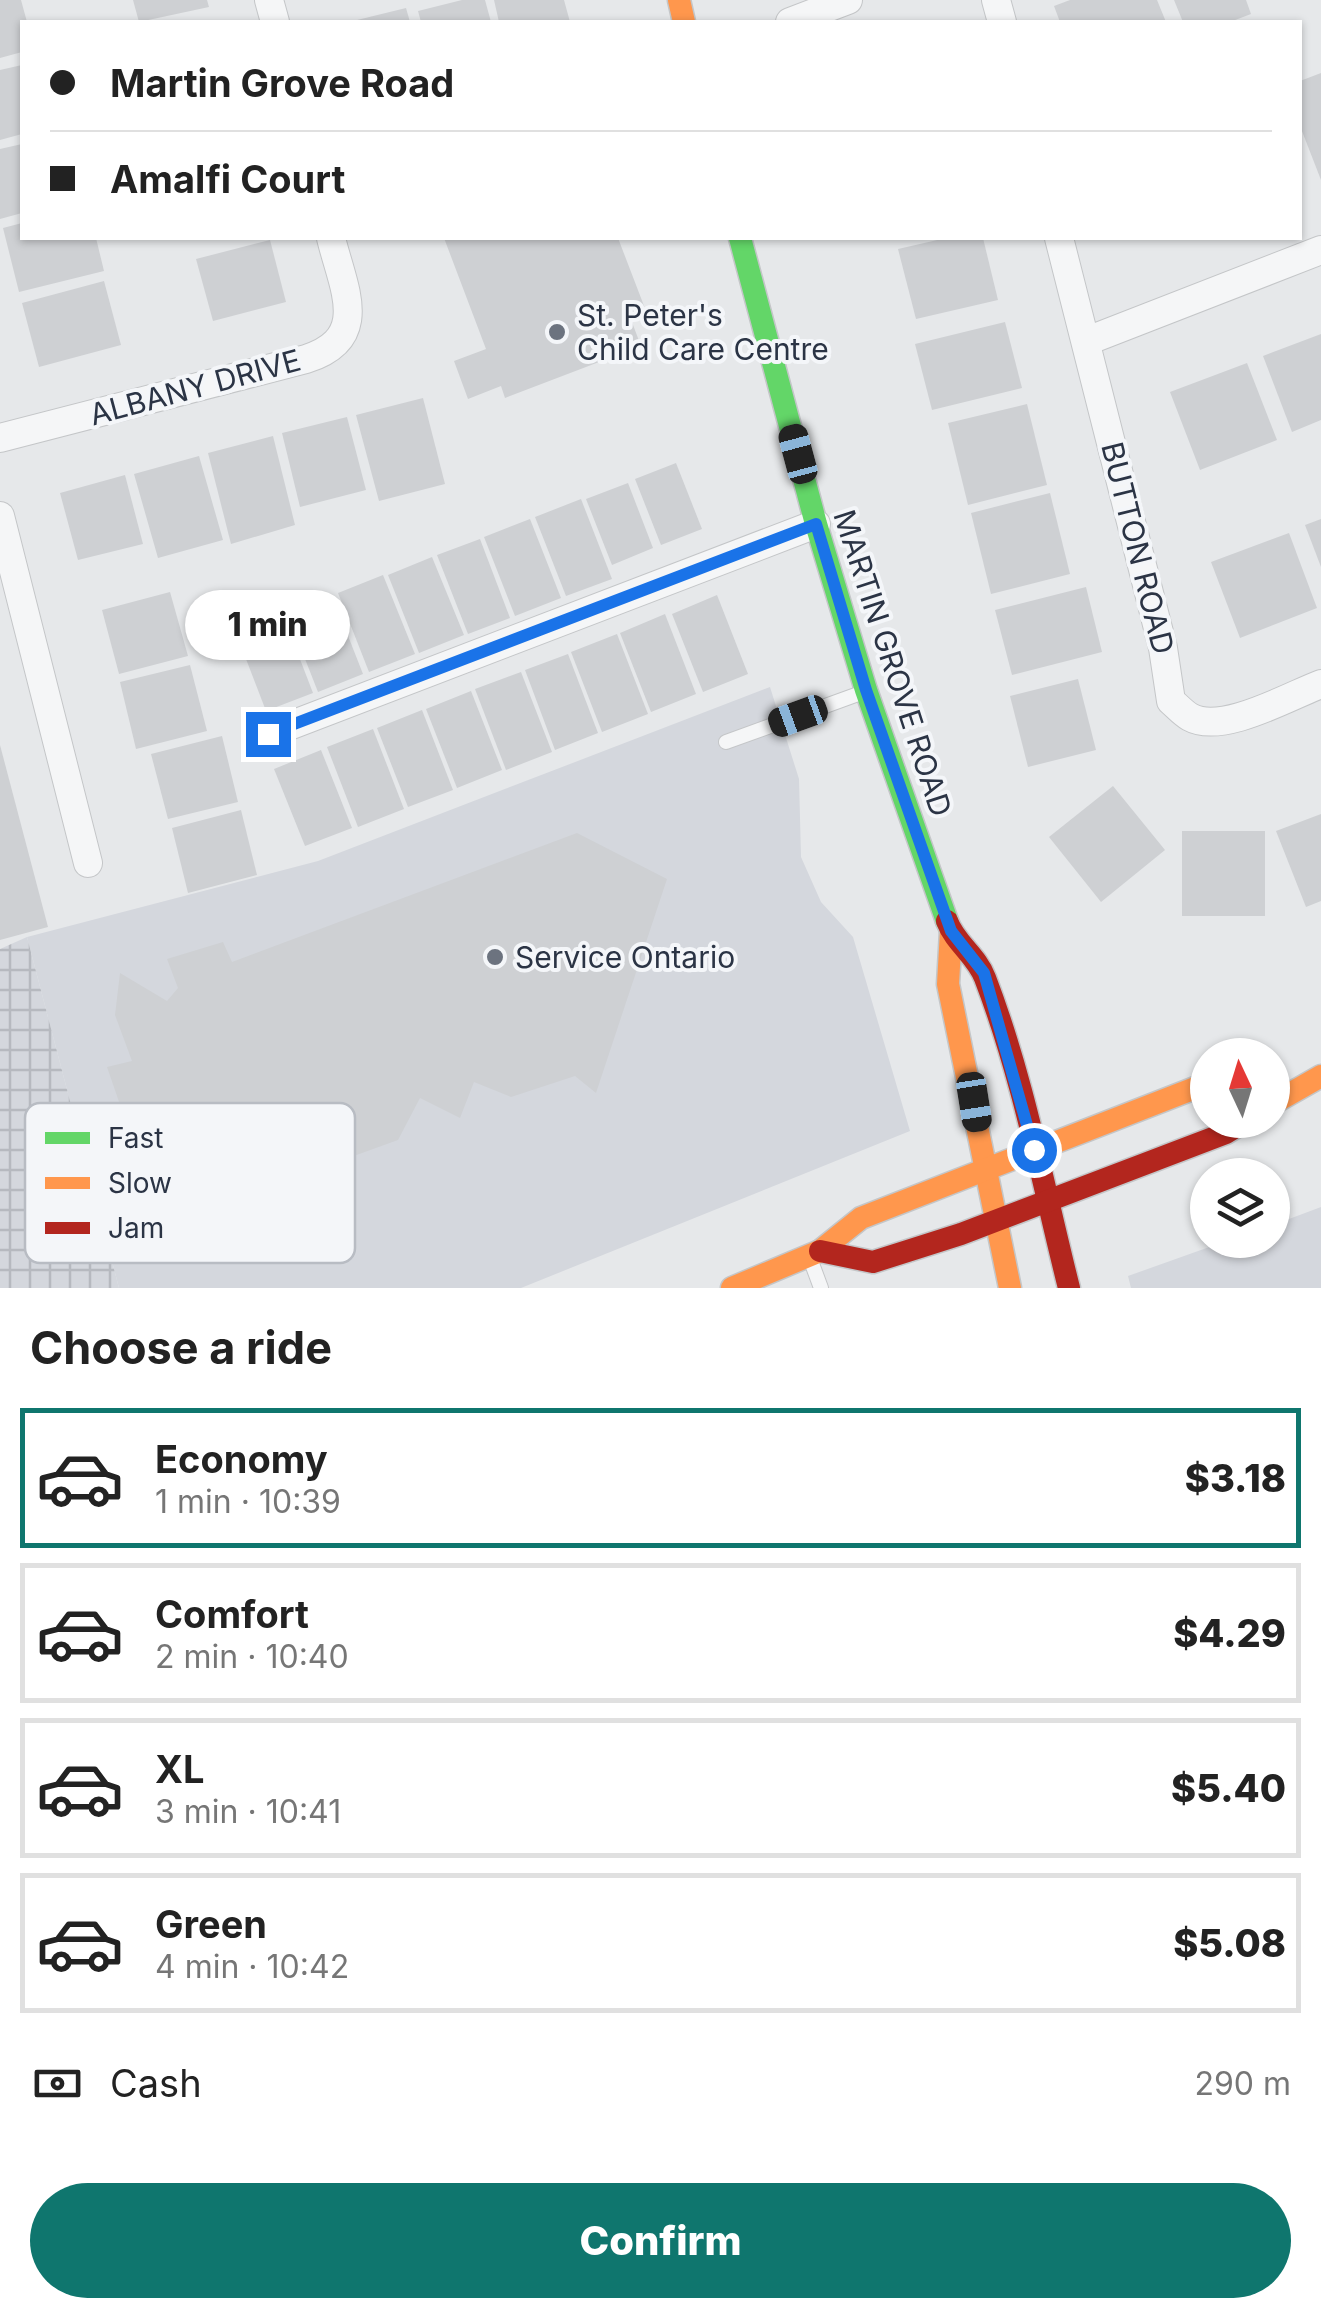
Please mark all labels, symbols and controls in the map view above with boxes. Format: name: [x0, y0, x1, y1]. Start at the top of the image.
text: Martin Grove Road: [110, 60, 454, 106]
text: Amalfi Court: [110, 156, 345, 202]
place label: St. Peter's Child Care Centre: [577, 297, 829, 367]
marker: St. Peter's Child Care Centre: [546, 321, 568, 343]
street label: ALBANY DRIVE: [85, 342, 305, 432]
car: [776, 421, 820, 487]
street label: BUTTON ROAD: [1094, 438, 1182, 658]
street label: MARTIN GROVE ROAD: [826, 505, 960, 821]
callout: 1 min: [186, 589, 350, 659]
text: 1 min: [227, 605, 308, 644]
car: [765, 692, 831, 740]
route end: [246, 712, 291, 757]
place label: Service Ontario: [515, 939, 735, 975]
marker: Service Ontario: [484, 946, 506, 968]
north arrow: [1190, 1038, 1290, 1138]
map controls: [1190, 1038, 1290, 1258]
car: [954, 1070, 994, 1134]
legend: [25, 1103, 355, 1263]
text: Fast: [108, 1121, 164, 1155]
route start: [1012, 1128, 1057, 1173]
button: layers: [1190, 1158, 1290, 1258]
text: Slow: [108, 1166, 172, 1200]
text: Jam: [108, 1211, 164, 1245]
text: Choose a ride: [30, 1320, 332, 1375]
icon: car: [35, 1433, 125, 1523]
text: Economy: [155, 1436, 328, 1482]
text: $3.18: [1185, 1455, 1286, 1501]
text: 1 min · 10:39: [155, 1482, 341, 1521]
icon: car: [35, 1588, 125, 1678]
text: Comfort: [155, 1591, 309, 1637]
text: $4.29: [1173, 1610, 1286, 1656]
text: 2 min · 10:40: [155, 1637, 349, 1676]
icon: car: [35, 1743, 125, 1833]
text: XL: [155, 1746, 205, 1792]
text: $5.40: [1171, 1765, 1286, 1811]
text: 3 min · 10:41: [155, 1792, 341, 1831]
icon: car: [35, 1898, 125, 1988]
text: Green: [155, 1901, 267, 1947]
text: $5.08: [1173, 1920, 1286, 1966]
text: 4 min · 10:42: [155, 1947, 349, 1986]
icon: cash: [30, 2056, 85, 2111]
text: Cash: [110, 2060, 202, 2106]
text: 290 m: [1194, 2064, 1291, 2103]
button: Confirm: [30, 2183, 1291, 2298]

